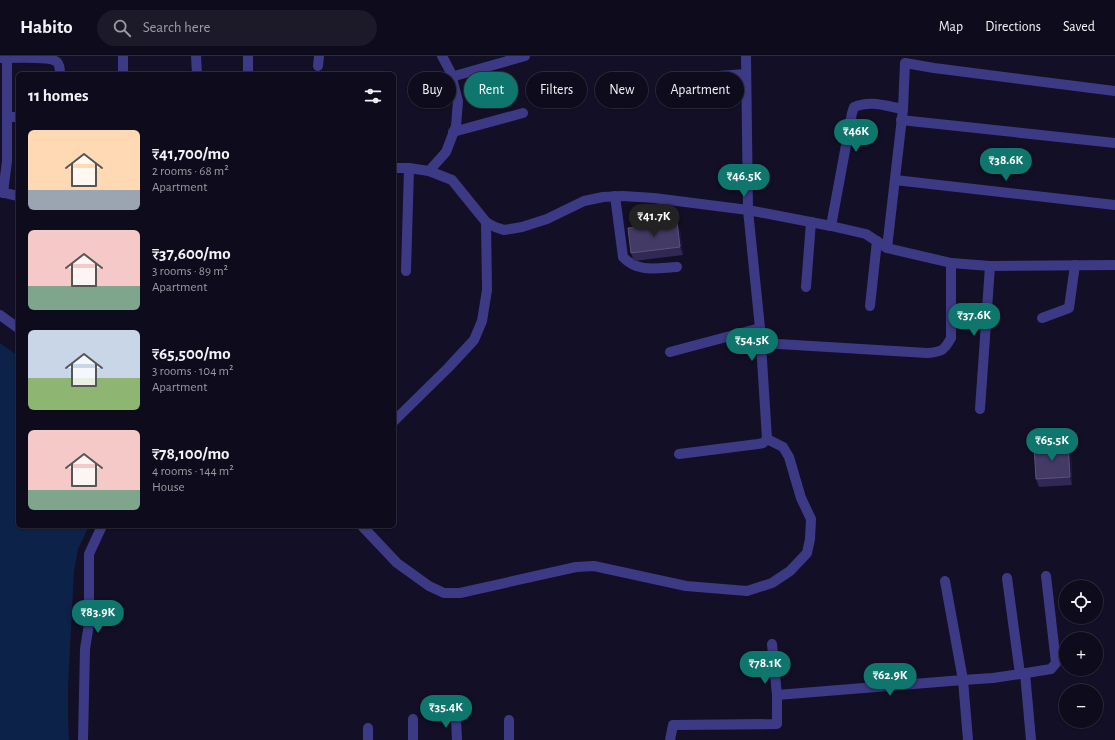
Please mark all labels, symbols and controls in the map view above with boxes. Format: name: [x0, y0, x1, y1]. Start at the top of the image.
search box: [97, 10, 377, 46]
icon: search: [111, 17, 133, 39]
text: Habito: [20, 18, 73, 37]
text: Search here: [143, 20, 210, 35]
text: Map: [939, 20, 963, 34]
text: Directions: [985, 20, 1041, 34]
text: Saved: [1063, 20, 1095, 34]
chip: Buy: [408, 72, 456, 108]
chip: Rent: [464, 72, 518, 108]
chip: Filters: [526, 72, 587, 108]
chip: New: [595, 72, 648, 108]
chip: Apartment: [656, 72, 744, 108]
icon: filters: [362, 85, 384, 107]
text: 11 homes: [28, 87, 88, 104]
pin: ₹46K: [832, 119, 880, 153]
text: ₹46K: [843, 125, 869, 138]
text: ₹41,700/mo: [152, 145, 230, 162]
icon: home: [60, 146, 108, 194]
pin: ₹38.6K: [973, 148, 1039, 182]
text: ₹38.6K: [989, 154, 1023, 167]
pin: ₹46.5K: [711, 164, 777, 198]
text: 2 rooms · 68 m²: [152, 165, 229, 178]
text: ₹46.5K: [727, 170, 761, 183]
text: Apartment: [152, 181, 207, 194]
pin: ₹41.7K: [621, 204, 687, 238]
text: ₹41.7K: [638, 210, 670, 223]
text: ₹37,600/mo: [152, 245, 231, 262]
icon: home: [60, 246, 108, 294]
text: 3 rooms · 89 m²: [152, 265, 228, 278]
text: Apartment: [152, 281, 207, 294]
pin: ₹37.6K: [941, 303, 1007, 337]
text: ₹37.6K: [957, 309, 991, 322]
pin: ₹54.5K: [719, 328, 785, 362]
text: ₹54.5K: [735, 334, 769, 347]
text: ₹65,500/mo: [152, 345, 231, 362]
icon: home: [60, 346, 108, 394]
text: 3 rooms · 104 m²: [152, 365, 233, 378]
text: Apartment: [152, 381, 207, 394]
pin: ₹65.5K: [1019, 428, 1085, 462]
text: ₹65.5K: [1035, 434, 1069, 447]
text: ₹78,100/mo: [152, 445, 230, 462]
icon: home: [60, 446, 108, 494]
text: 4 rooms · 144 m²: [152, 465, 234, 478]
text: House: [152, 481, 184, 494]
map controls: [1059, 580, 1103, 728]
button: locate: [1059, 580, 1103, 624]
pin: ₹83.9K: [65, 600, 131, 634]
text: ₹83.9K: [81, 606, 115, 619]
button: +: [1059, 632, 1103, 676]
pin: ₹78.1K: [732, 651, 798, 685]
text: ₹78.1K: [749, 657, 781, 670]
pin: ₹62.9K: [857, 663, 923, 697]
text: ₹62.9K: [873, 669, 907, 682]
button: −: [1059, 684, 1103, 728]
pin: ₹35.4K: [413, 695, 479, 729]
text: ₹35.4K: [429, 701, 463, 714]

